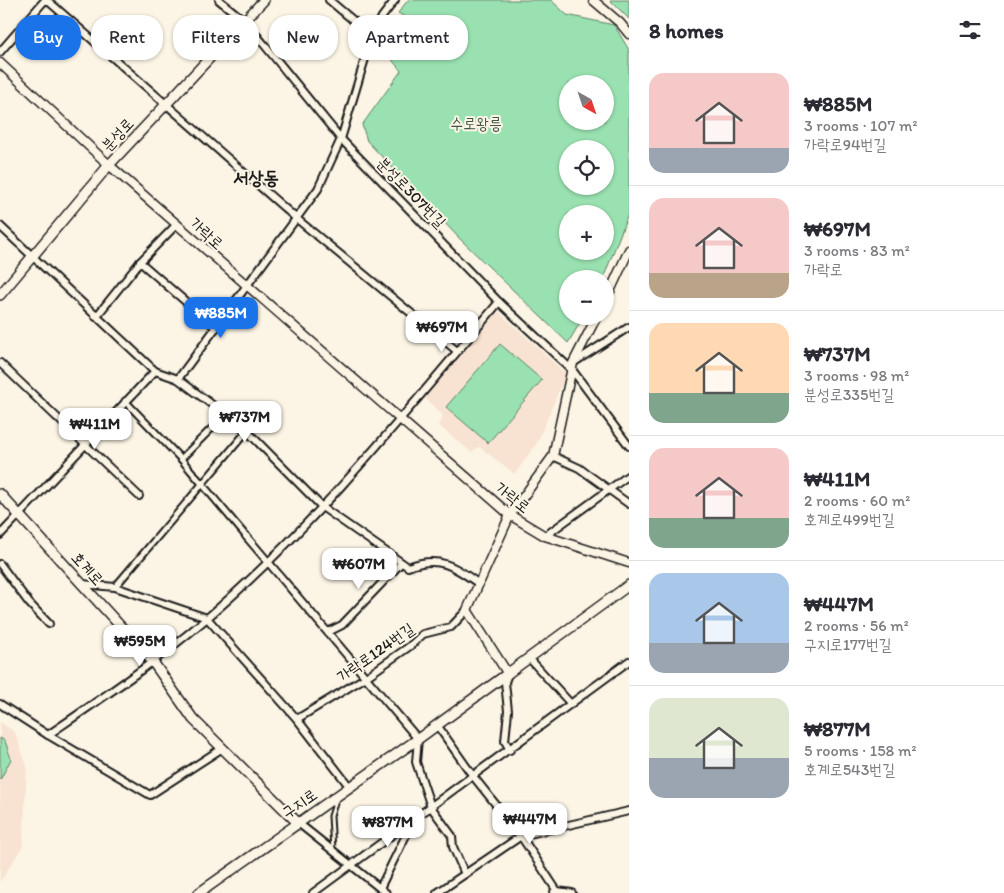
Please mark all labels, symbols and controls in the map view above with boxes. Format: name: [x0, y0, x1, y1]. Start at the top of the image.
chip: Buy: [15, 15, 81, 60]
chip: Rent: [91, 15, 163, 60]
chip: Filters: [173, 15, 259, 60]
chip: New: [269, 15, 338, 60]
chip: Apartment: [348, 15, 468, 60]
icon: filters: [956, 16, 984, 44]
text: 8 homes: [649, 18, 724, 43]
north arrow: [559, 75, 614, 130]
map controls: [559, 75, 614, 325]
text: ₩885M: [804, 91, 873, 116]
icon: home: [689, 93, 749, 153]
street label: 분성로: [97, 114, 137, 155]
park label: 수로왕릉: [450, 114, 502, 133]
text: 3 rooms · 107 m²: [804, 116, 917, 135]
text: 가락로94번길: [804, 135, 886, 154]
button: locate: [559, 140, 614, 195]
street label: 분성로307번길: [373, 153, 450, 232]
district label: 서상동: [233, 166, 279, 189]
button: +: [559, 205, 614, 260]
street label: 가락로: [186, 213, 227, 253]
text: ₩697M: [804, 216, 871, 241]
icon: home: [689, 218, 749, 278]
text: 3 rooms · 83 m²: [804, 241, 910, 260]
text: 가락로: [804, 260, 843, 279]
button: −: [559, 270, 614, 325]
pin: ₩885M: [186, 296, 256, 339]
text: ₩885M: [195, 303, 247, 322]
pin: ₩697M: [407, 310, 477, 353]
text: ₩697M: [416, 317, 468, 336]
text: ₩737M: [804, 341, 871, 366]
icon: home: [689, 343, 749, 403]
text: 3 rooms · 98 m²: [804, 366, 909, 385]
text: 분성로335번길: [804, 385, 894, 404]
pin: ₩737M: [210, 400, 280, 443]
text: ₩737M: [220, 407, 270, 426]
pin: ₩411M: [60, 408, 130, 450]
text: ₩411M: [70, 414, 120, 433]
text: ₩411M: [804, 466, 871, 491]
icon: home: [689, 468, 749, 528]
street label: 가락로: [492, 478, 534, 517]
text: 2 rooms · 60 m²: [804, 491, 910, 510]
text: 호계로499번길: [804, 510, 895, 529]
street label: 호계로: [68, 548, 108, 589]
pin: ₩607M: [324, 548, 394, 590]
text: ₩607M: [333, 554, 385, 573]
text: ₩447M: [804, 591, 874, 616]
icon: home: [689, 593, 749, 653]
text: 2 rooms · 56 m²: [804, 616, 909, 635]
street label: 가락로124번길: [333, 619, 418, 686]
pin: ₩595M: [105, 624, 175, 667]
text: ₩595M: [114, 631, 166, 650]
text: 구지로177번길: [804, 635, 892, 654]
text: ₩877M: [804, 716, 871, 741]
icon: home: [689, 718, 749, 778]
text: 5 rooms · 158 m²: [804, 741, 916, 760]
text: 호계로543번길: [804, 760, 895, 779]
street label: 구지로: [278, 785, 321, 822]
pin: ₩447M: [495, 802, 565, 845]
pin: ₩877M: [353, 806, 423, 848]
text: ₩447M: [503, 809, 557, 828]
text: ₩877M: [363, 812, 413, 831]

